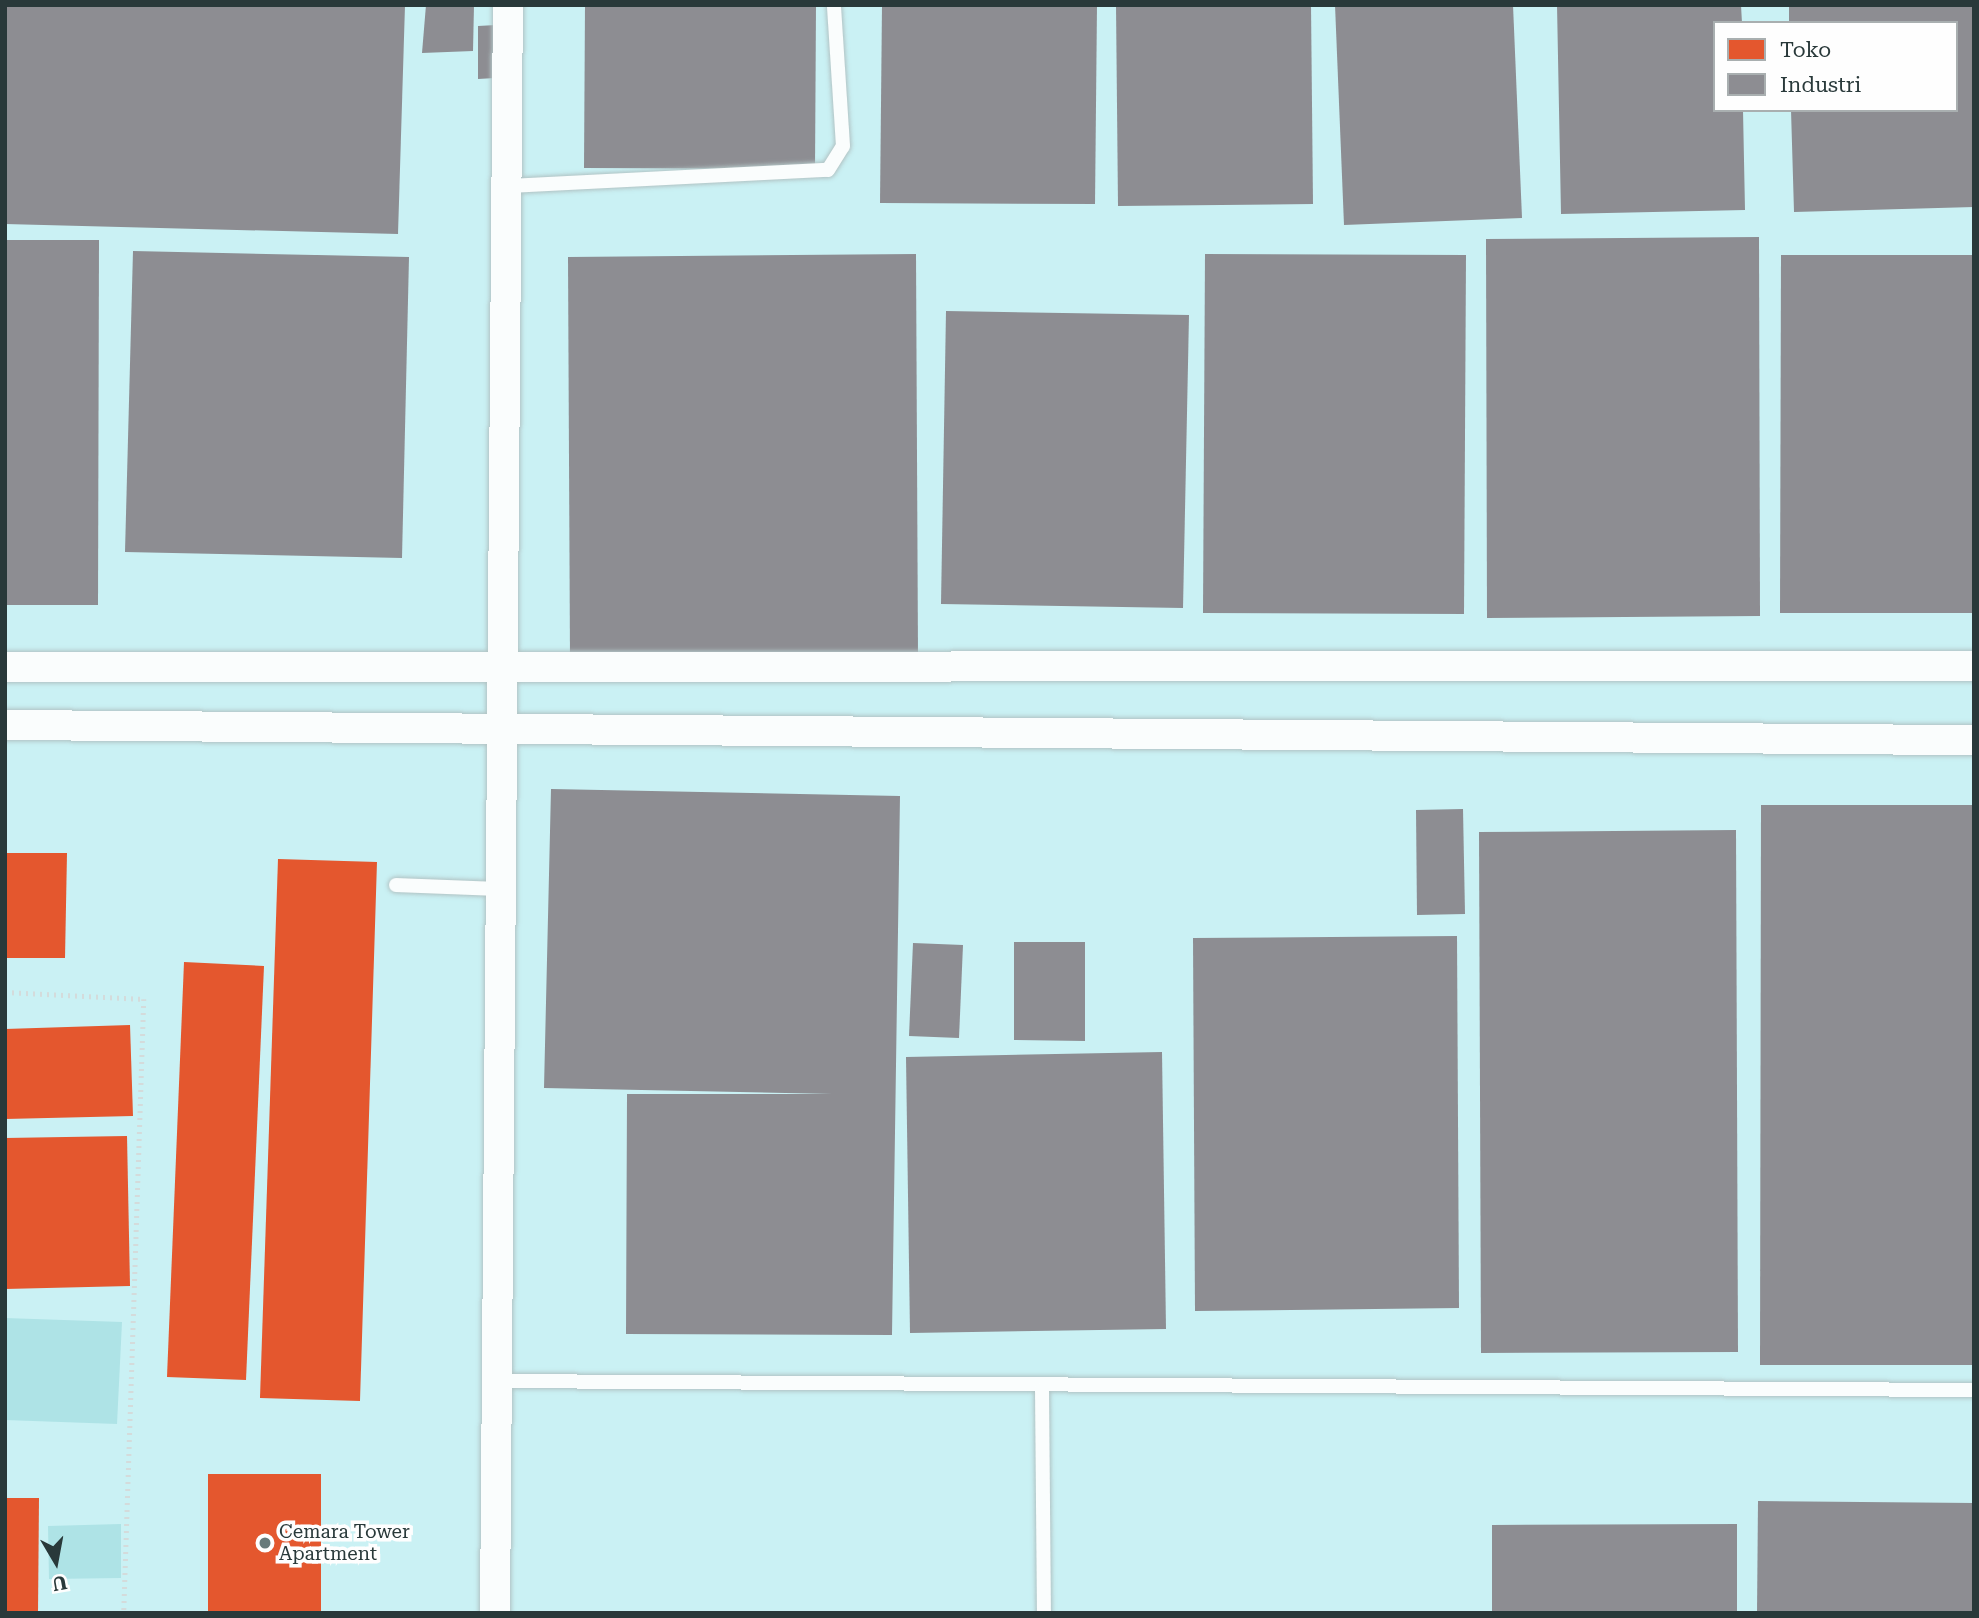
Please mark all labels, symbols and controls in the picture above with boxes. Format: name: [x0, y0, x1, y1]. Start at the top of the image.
legend: [1713, 21, 1958, 112]
text: Toko: [1780, 38, 1831, 62]
text: Industri: [1780, 73, 1861, 97]
place label: Cemara Tower Apartment: [279, 1521, 410, 1565]
north arrow: [21, 1527, 91, 1597]
marker: Cemara Tower Apartment: [257, 1535, 273, 1551]
text: U: [51, 1571, 69, 1596]

